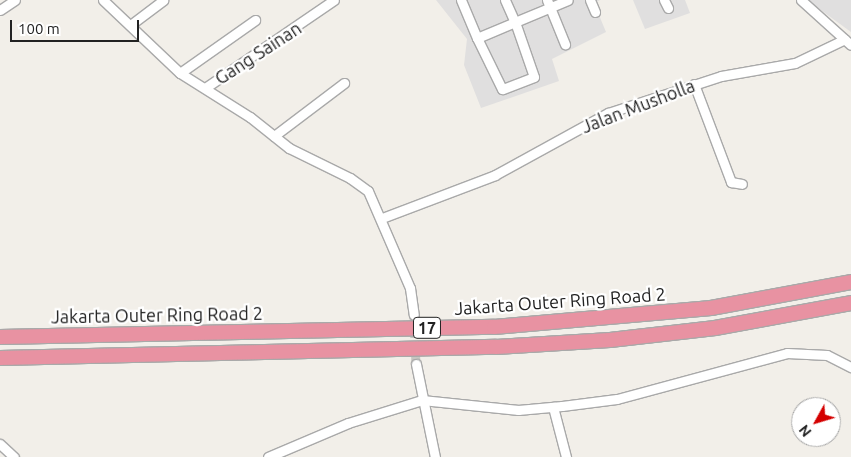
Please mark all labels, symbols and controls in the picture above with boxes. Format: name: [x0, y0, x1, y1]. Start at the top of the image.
scale bar: [12, 10, 141, 42]
street label: Gang Sainan: [211, 17, 305, 89]
text: 100 m: [18, 20, 60, 37]
street label: Jalan Musholla: [578, 74, 698, 138]
street label: Jakarta Outer Ring Road 2: [454, 283, 666, 319]
street label: Jakarta Outer Ring Road 2: [51, 302, 263, 328]
road number: 17: [412, 314, 442, 342]
north arrow: [791, 397, 841, 447]
text: N: [796, 422, 815, 440]

